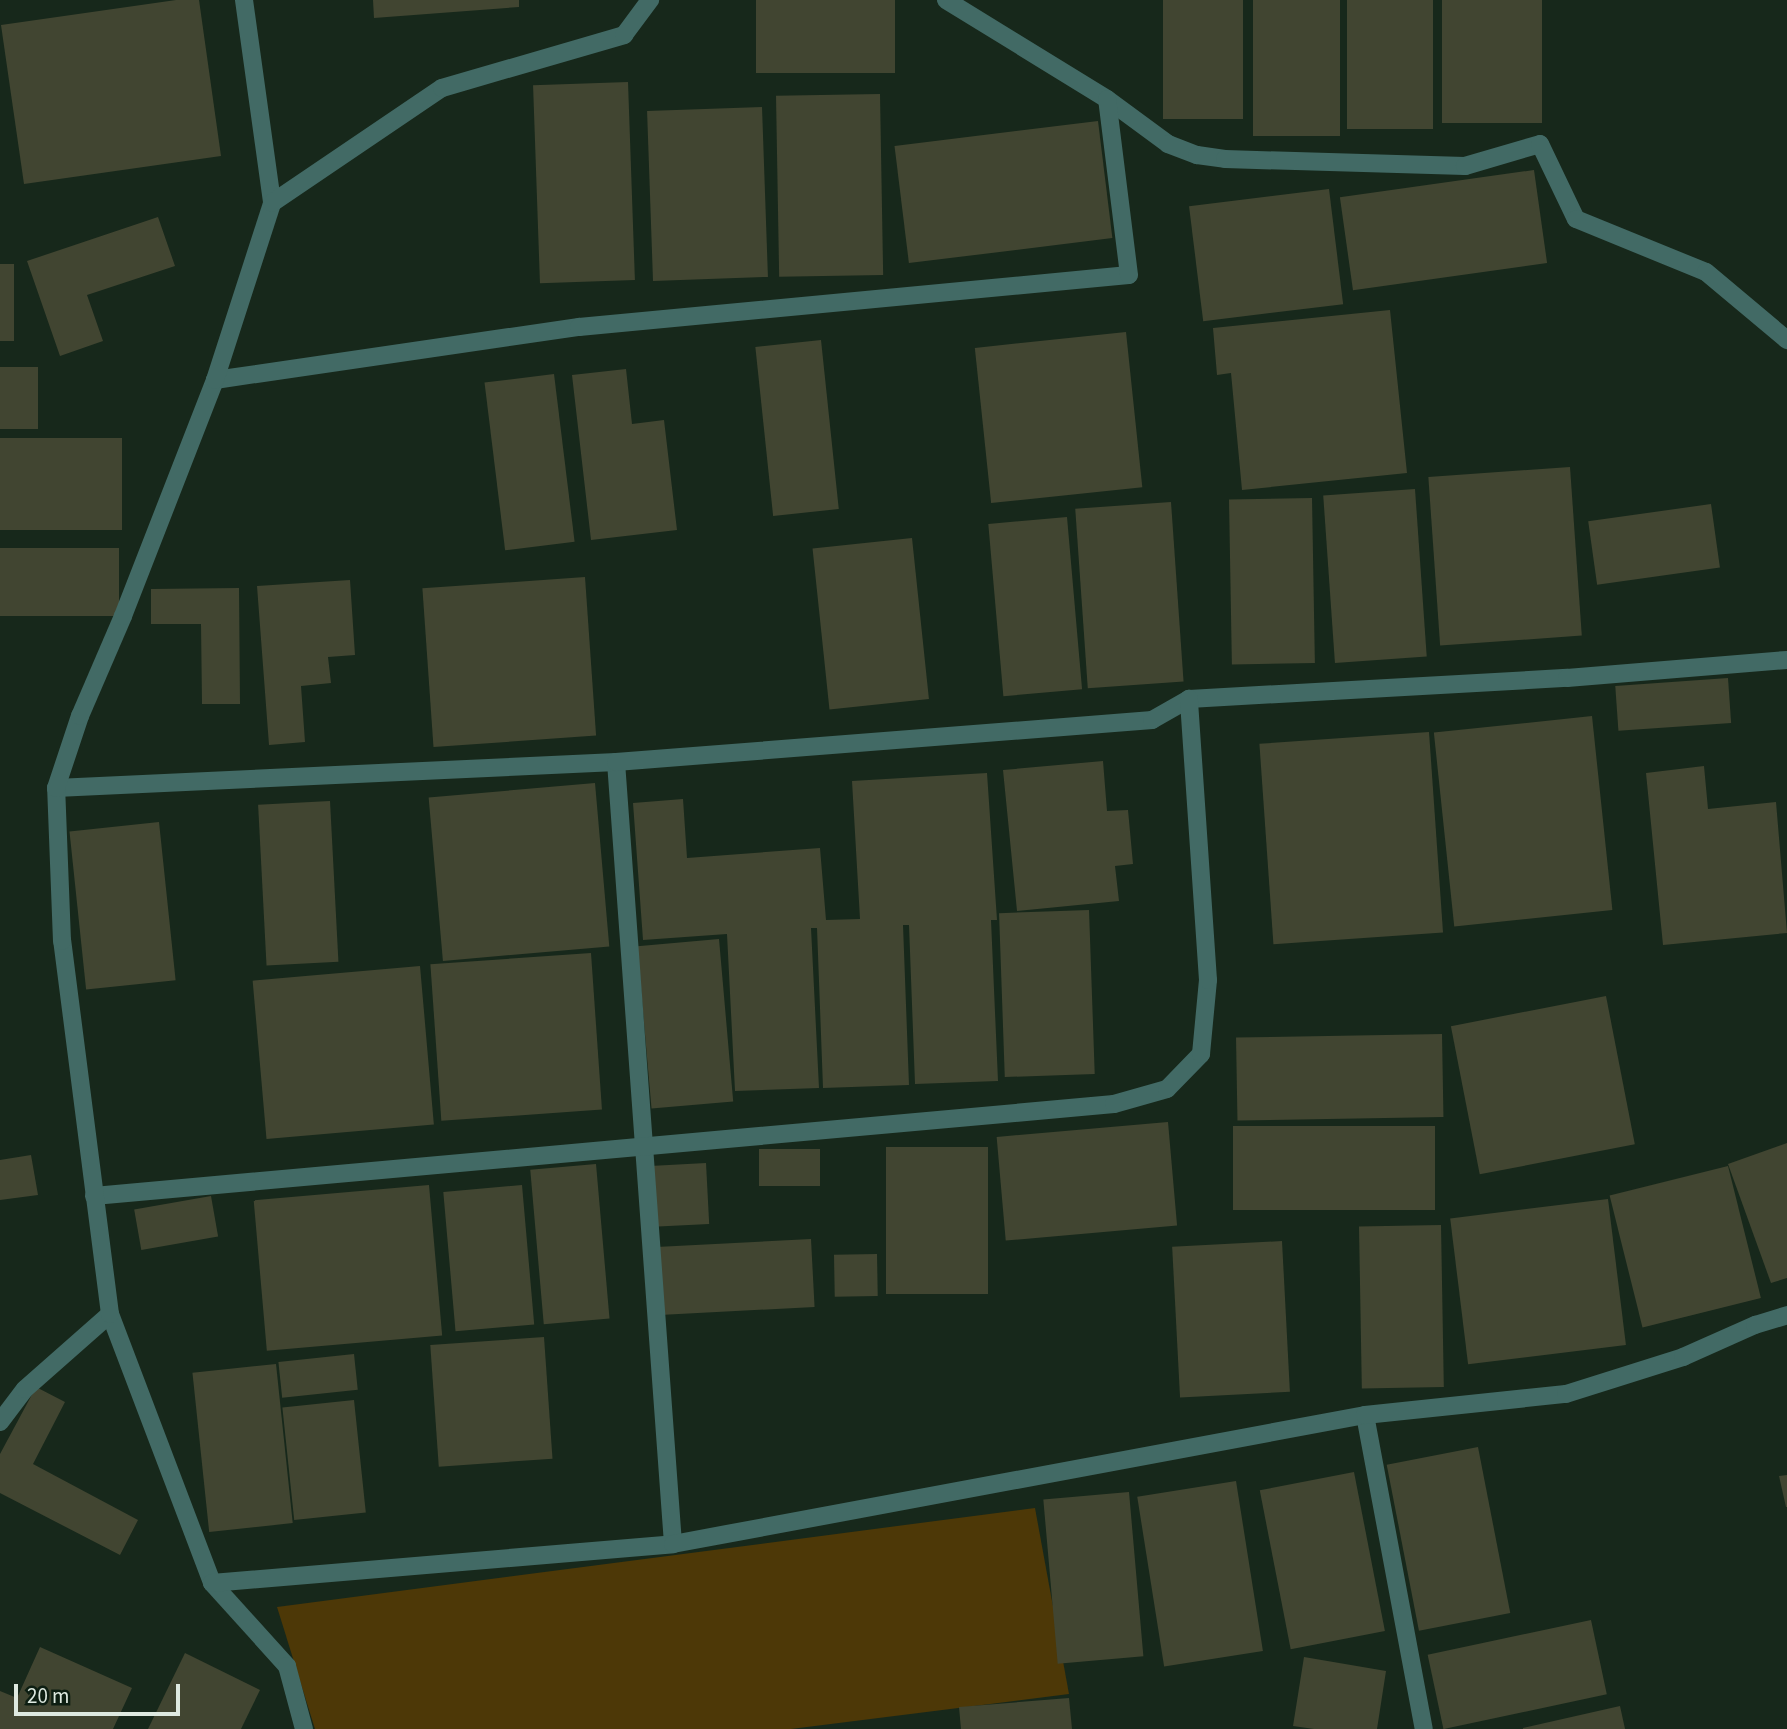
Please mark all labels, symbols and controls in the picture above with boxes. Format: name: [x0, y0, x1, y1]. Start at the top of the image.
scale bar: [18, 1670, 184, 1714]
text: 20 m: [27, 1681, 69, 1711]

